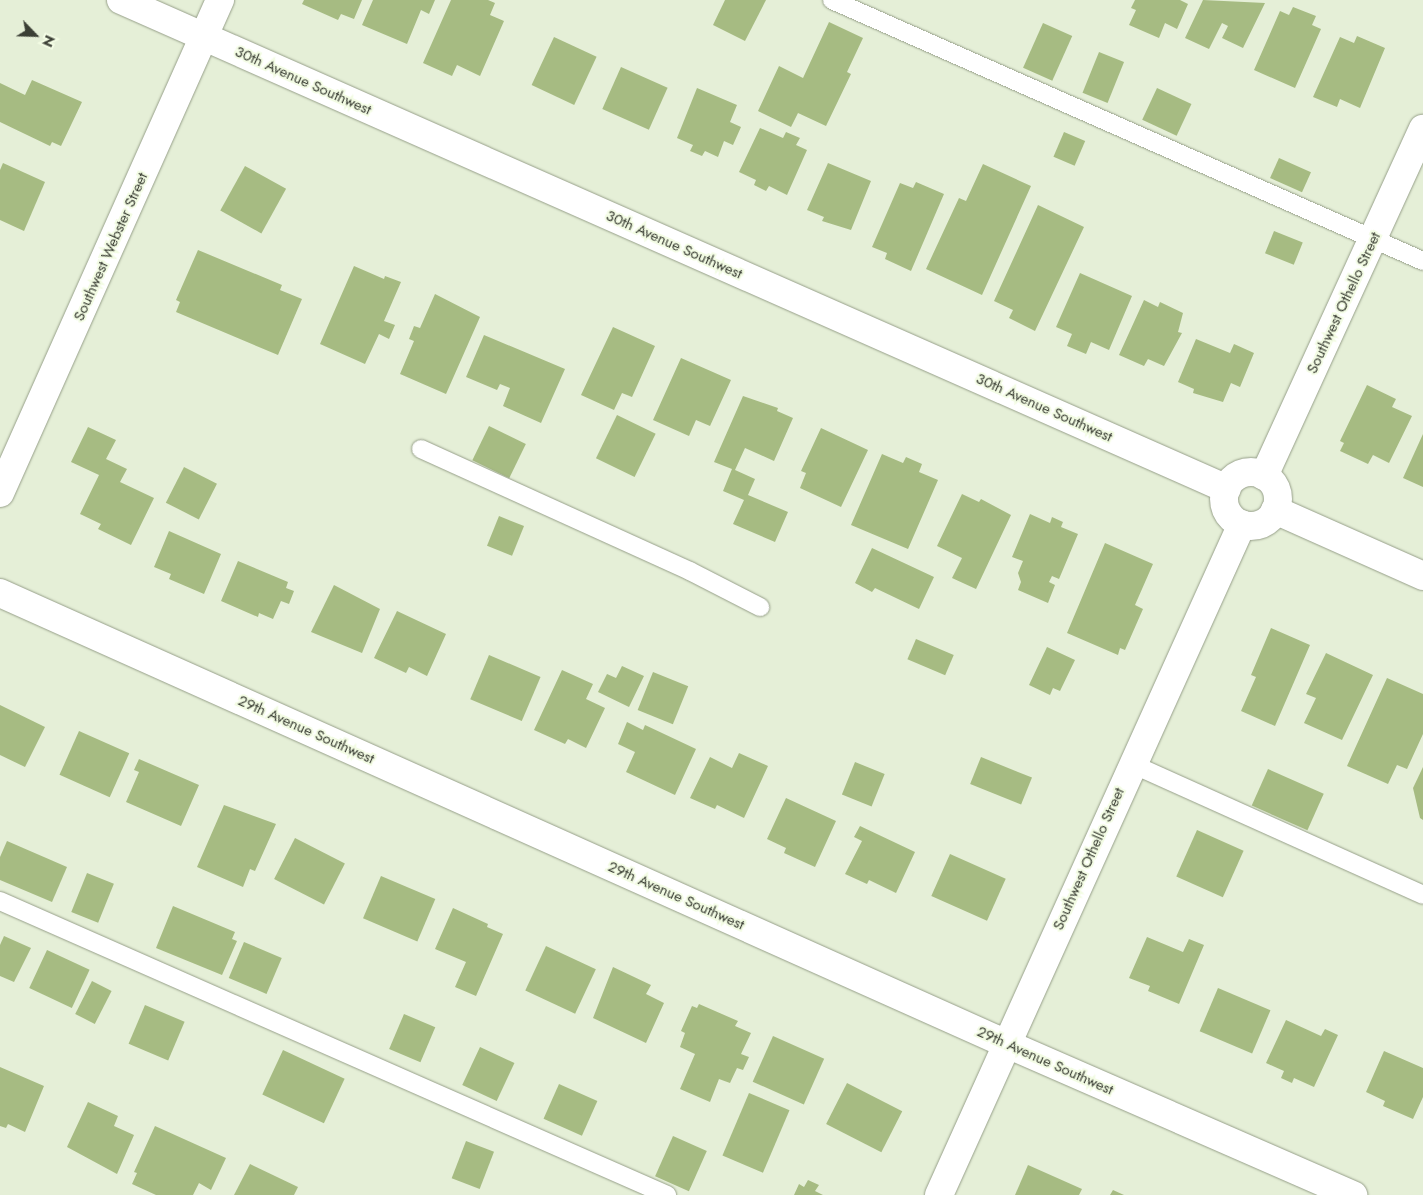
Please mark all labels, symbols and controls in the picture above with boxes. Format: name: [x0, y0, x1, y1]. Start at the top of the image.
north arrow: [10, 10, 60, 60]
text: N: [37, 32, 60, 50]
street label: 30th Avenue Southwest: [232, 43, 374, 119]
street label: Southwest Webster Street: [70, 170, 152, 324]
street label: 30th Avenue Southwest: [603, 207, 745, 283]
street label: Southwest Othello Street: [1303, 229, 1385, 377]
street label: 30th Avenue Southwest: [973, 370, 1115, 446]
street label: 29th Avenue Southwest: [235, 692, 377, 768]
street label: Southwest Othello Street: [1049, 785, 1129, 933]
street label: 29th Avenue Southwest: [605, 858, 747, 934]
street label: 29th Avenue Southwest: [974, 1023, 1116, 1099]

